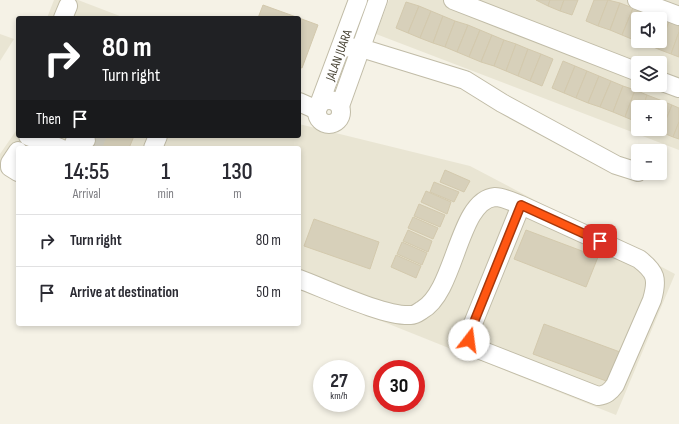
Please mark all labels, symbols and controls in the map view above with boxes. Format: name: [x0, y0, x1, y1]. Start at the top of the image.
map controls: [631, 12, 667, 180]
button: sound: [631, 12, 667, 48]
street label: JALAN JUARA: [322, 27, 356, 84]
text: 80 m: [102, 31, 151, 64]
icon: right: [36, 32, 88, 84]
button: layers: [631, 56, 667, 92]
text: Turn right: [102, 65, 160, 86]
button: +: [631, 100, 667, 136]
icon: arrive: [69, 108, 91, 130]
text: Then: [36, 110, 61, 129]
button: −: [631, 144, 667, 180]
text: 14:55: [64, 157, 109, 186]
text: 1: [161, 157, 170, 186]
text: 130: [222, 157, 253, 186]
text: Arrival: [73, 186, 101, 202]
text: min: [158, 186, 174, 202]
text: m: [233, 186, 242, 202]
pin: [583, 224, 617, 258]
icon: right: [36, 230, 58, 252]
icon: arrive: [589, 230, 611, 252]
text: Turn right: [70, 231, 122, 250]
text: 80 m: [256, 231, 281, 250]
icon: arrive: [36, 282, 58, 304]
text: Arrive at destination: [70, 283, 179, 302]
text: 50 m: [256, 283, 281, 302]
position arrow: [448, 319, 490, 361]
speed limit sign: 30: [373, 360, 425, 412]
text: 27: [330, 369, 348, 393]
text: km/h: [330, 390, 348, 402]

